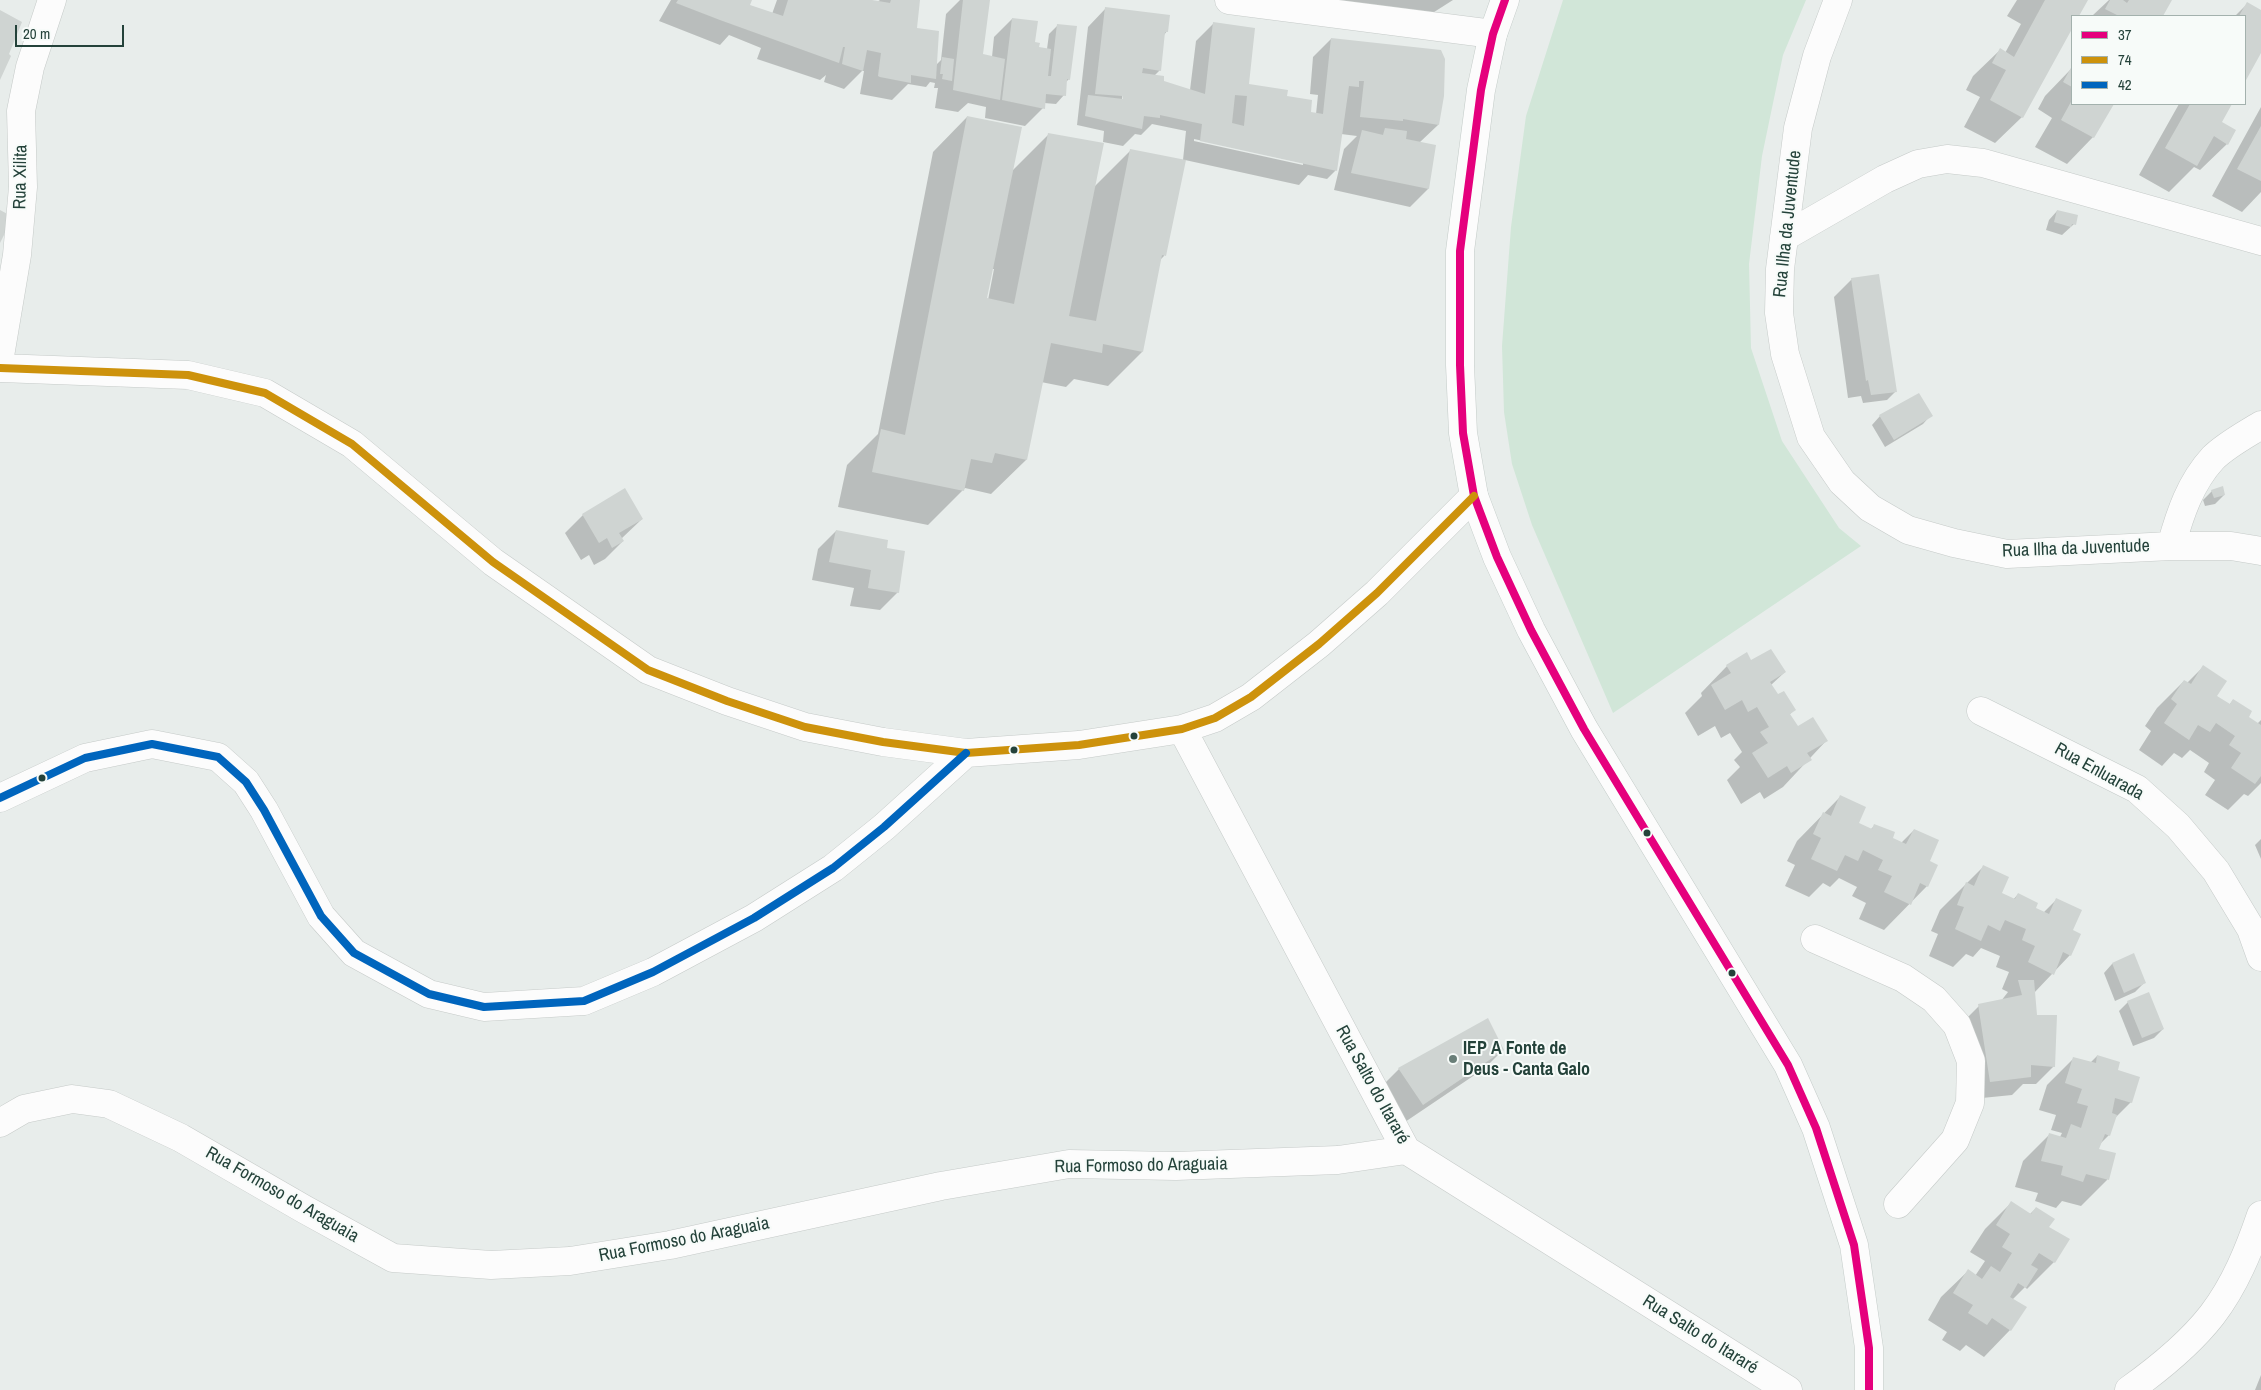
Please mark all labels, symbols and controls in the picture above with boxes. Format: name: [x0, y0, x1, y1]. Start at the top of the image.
scale bar: [18, 15, 126, 47]
legend: [2071, 15, 2246, 105]
text: 20 m: [23, 23, 50, 44]
text: 37: [2118, 24, 2132, 45]
text: 74: [2118, 49, 2132, 70]
text: 42: [2118, 74, 2132, 95]
street label: Rua Xilita: [10, 144, 32, 210]
street label: Rua Ilha da Juventude: [1770, 149, 1806, 299]
street label: Rua Ilha da Juventude: [2002, 536, 2150, 562]
unlabelled marker: [1129, 731, 1139, 741]
street label: Rua Enluarada: [2051, 739, 2147, 805]
unlabelled marker: [1009, 745, 1019, 755]
unlabelled marker: [37, 773, 47, 783]
unlabelled marker: [1642, 828, 1652, 838]
unlabelled marker: [1727, 968, 1737, 978]
street label: Rua Salto do Itararé: [1331, 1022, 1413, 1148]
place label: IEP A Fonte de Deus - Canta Galo: [1463, 1038, 1590, 1080]
marker: IEP A Fonte de Deus - Canta Galo: [1447, 1053, 1459, 1065]
street label: Rua Formoso do Araguaia: [202, 1142, 362, 1248]
street label: Rua Formoso do Araguaia: [1054, 1154, 1228, 1178]
street label: Rua Formoso do Araguaia: [597, 1213, 771, 1267]
street label: Rua Salto do Itararé: [1638, 1291, 1762, 1379]

